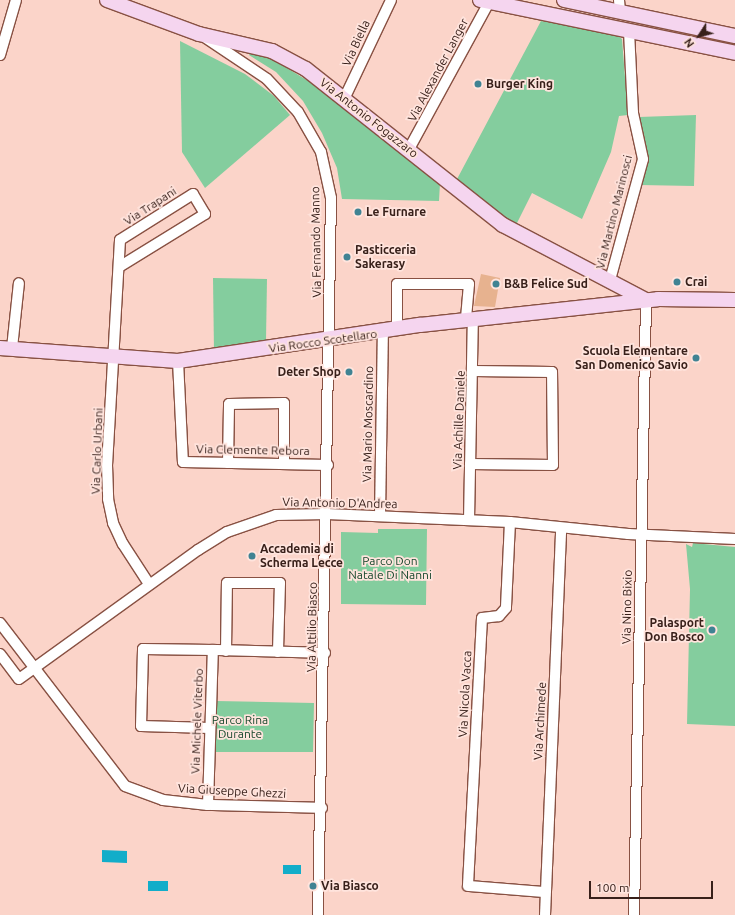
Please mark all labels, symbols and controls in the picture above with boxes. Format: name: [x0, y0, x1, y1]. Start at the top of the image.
street label: Via Alexander Langer: [405, 16, 471, 124]
north arrow: [679, 16, 719, 56]
street label: Via Biella: [339, 18, 373, 68]
text: N: [682, 36, 697, 50]
street label: Via Antonio Fogazzaro: [317, 75, 421, 161]
place label: Burger King: [486, 77, 553, 91]
marker: Burger King: [473, 79, 483, 89]
street label: Via Martino Marinosci: [593, 154, 635, 270]
street label: Via Trapani: [121, 184, 179, 228]
street label: Via Fernando Manno: [308, 186, 324, 298]
place label: Le Furnare: [366, 205, 426, 219]
marker: Le Furnare: [353, 207, 363, 217]
place label: Pasticceria Sakerasy: [355, 243, 416, 271]
marker: Pasticceria Sakerasy: [342, 252, 352, 262]
place label: Crai: [685, 275, 707, 289]
place label: B&B Felice Sud: [504, 277, 588, 291]
marker: Crai: [672, 277, 682, 287]
marker: B&B Felice Sud: [491, 279, 501, 289]
street label: Via Rocco Scotellaro: [268, 326, 378, 356]
place label: Scuola Elementare San Domenico Savio: [575, 344, 688, 372]
marker: Scuola Elementare San Domenico Savio: [691, 353, 701, 363]
place label: Deter Shop: [277, 365, 341, 379]
street label: Via Mario Moscardino: [360, 366, 376, 482]
marker: Deter Shop: [344, 367, 354, 377]
street label: Via Achille Daniele: [450, 370, 468, 470]
street label: Via Carlo Urbani: [88, 408, 106, 494]
street label: Via Clemente Rebora: [196, 442, 310, 458]
street label: Via Antonio D'Andrea: [282, 495, 398, 511]
place label: Accademia di Scherma Lecce: [260, 542, 343, 570]
marker: Accademia di Scherma Lecce: [247, 551, 257, 561]
park label: Parco Don Natale Di Nanni: [348, 554, 432, 582]
street label: Via Nino Bixio: [619, 570, 635, 644]
street label: Via Attilio Biasco: [304, 582, 320, 672]
place label: Palasport Don Bosco: [644, 616, 704, 644]
marker: Palasport Don Bosco: [707, 625, 717, 635]
street label: Via Nicola Vacca: [456, 650, 474, 738]
street label: Via Michele Viterbo: [188, 668, 206, 774]
street label: Via Archimede: [531, 682, 549, 760]
park label: Parco Rina Durante: [212, 713, 268, 741]
street label: Via Giuseppe Ghezzi: [178, 781, 286, 801]
scale bar: [591, 873, 715, 899]
place label: Via Biasco: [321, 879, 379, 893]
marker: Via Biasco: [308, 881, 318, 891]
text: 100 m: [596, 881, 629, 894]

